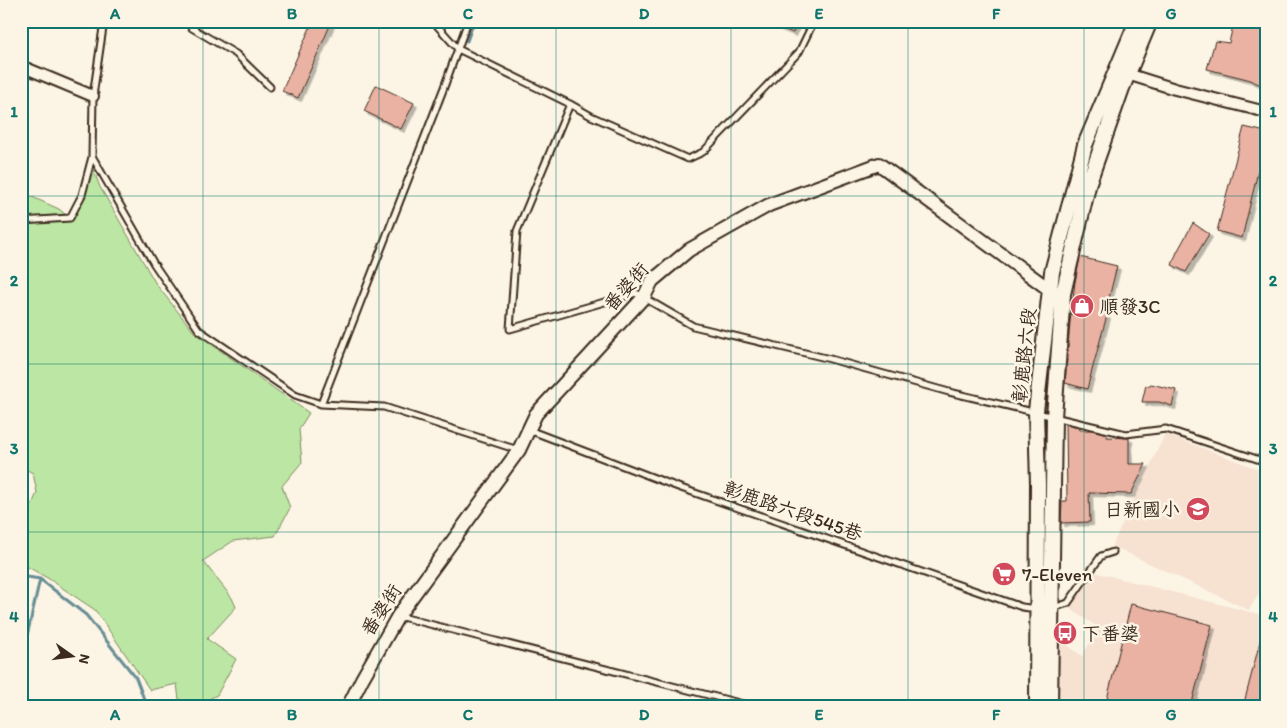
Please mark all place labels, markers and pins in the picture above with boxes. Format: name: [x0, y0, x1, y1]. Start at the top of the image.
shop icon: 順發3C: [1069, 293, 1095, 319]
place label: 順發3C: [1100, 295, 1161, 318]
school or university icon: 日新國小: [1185, 496, 1211, 522]
place label: 日新國小: [1104, 498, 1180, 521]
supermarket icon: 7-Eleven: [991, 561, 1017, 587]
place label: 7-Eleven: [1022, 563, 1093, 586]
bus stop icon: 下番婆: [1052, 620, 1078, 646]
place label: 下番婆: [1082, 622, 1139, 645]

